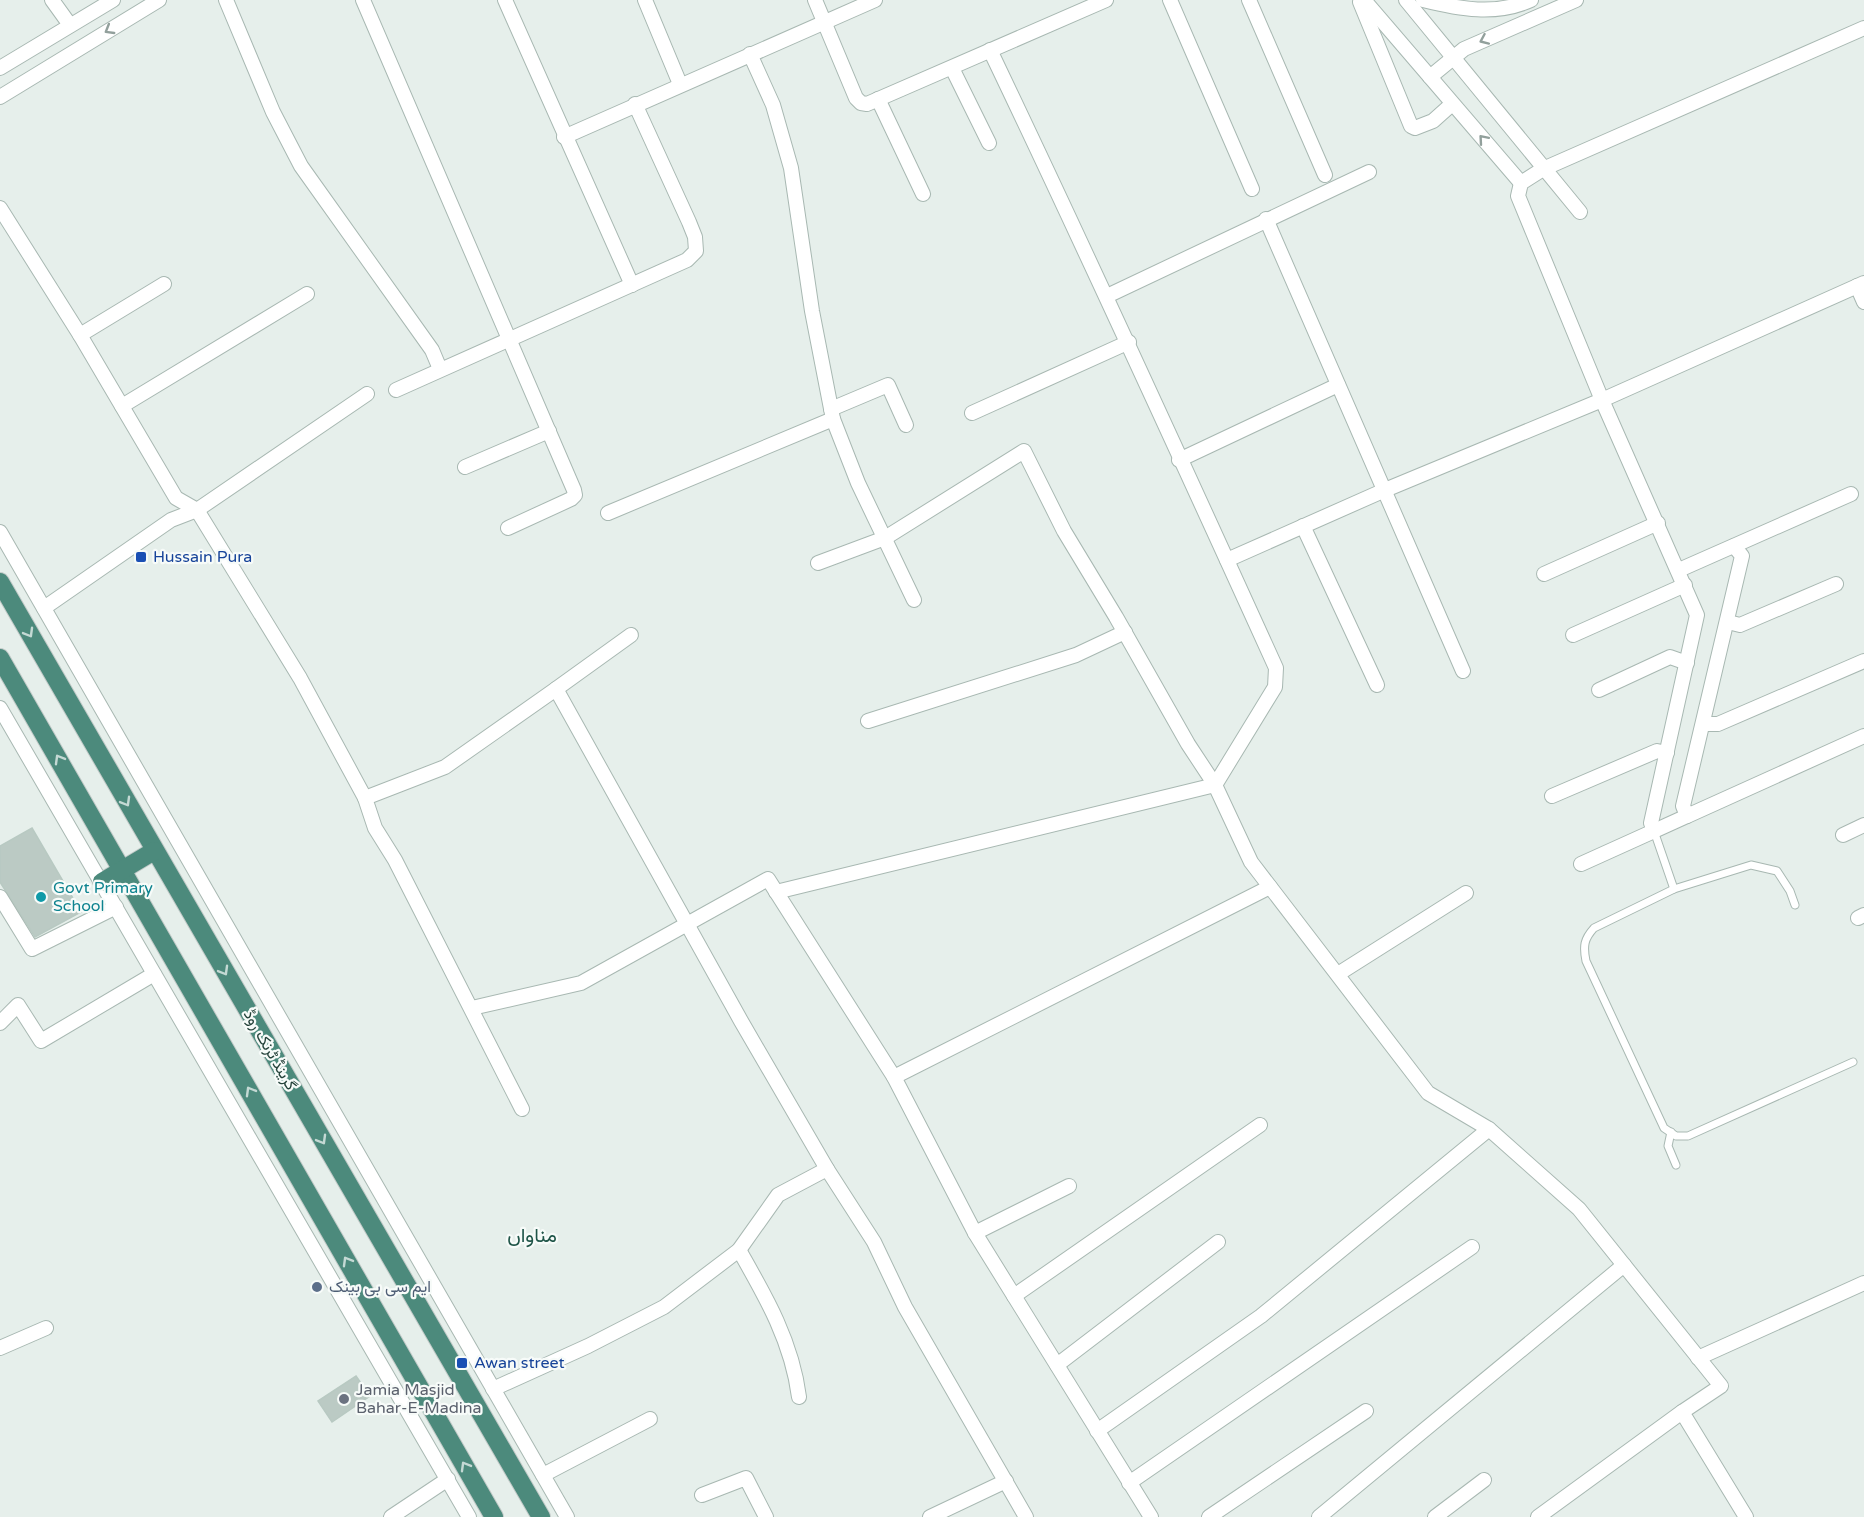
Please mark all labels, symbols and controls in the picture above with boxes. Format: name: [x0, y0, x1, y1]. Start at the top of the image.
one-way arrow: [105, 23, 115, 34]
one-way arrow: [1479, 33, 1490, 45]
one-way arrow: [1479, 135, 1490, 146]
place label: Hussain Pura: [153, 547, 252, 567]
marker: Hussain Pura: [134, 550, 148, 564]
one-way arrow: [22, 627, 33, 637]
one-way arrow: [54, 755, 66, 765]
one-way arrow: [119, 796, 130, 806]
place label: Govt Primary School: [53, 878, 153, 916]
marker: Govt Primary School: [34, 890, 48, 904]
one-way arrow: [216, 965, 228, 975]
street label: گرینڈ ٹرنک روڈ: [239, 1006, 301, 1094]
one-way arrow: [246, 1087, 257, 1098]
one-way arrow: [314, 1134, 326, 1144]
district label: مناواں: [507, 1224, 557, 1248]
one-way arrow: [343, 1257, 354, 1267]
place label: ایم سی بی بینک: [329, 1277, 431, 1297]
marker: ایم سی بی بینک: [310, 1280, 324, 1294]
place label: Awan street: [474, 1353, 565, 1373]
marker: Awan street: [455, 1356, 469, 1370]
place label: Jamia Masjid Bahar-E-Madina: [356, 1380, 481, 1418]
marker: Jamia Masjid Bahar-E-Madina: [337, 1392, 351, 1406]
one-way arrow: [461, 1462, 472, 1472]

